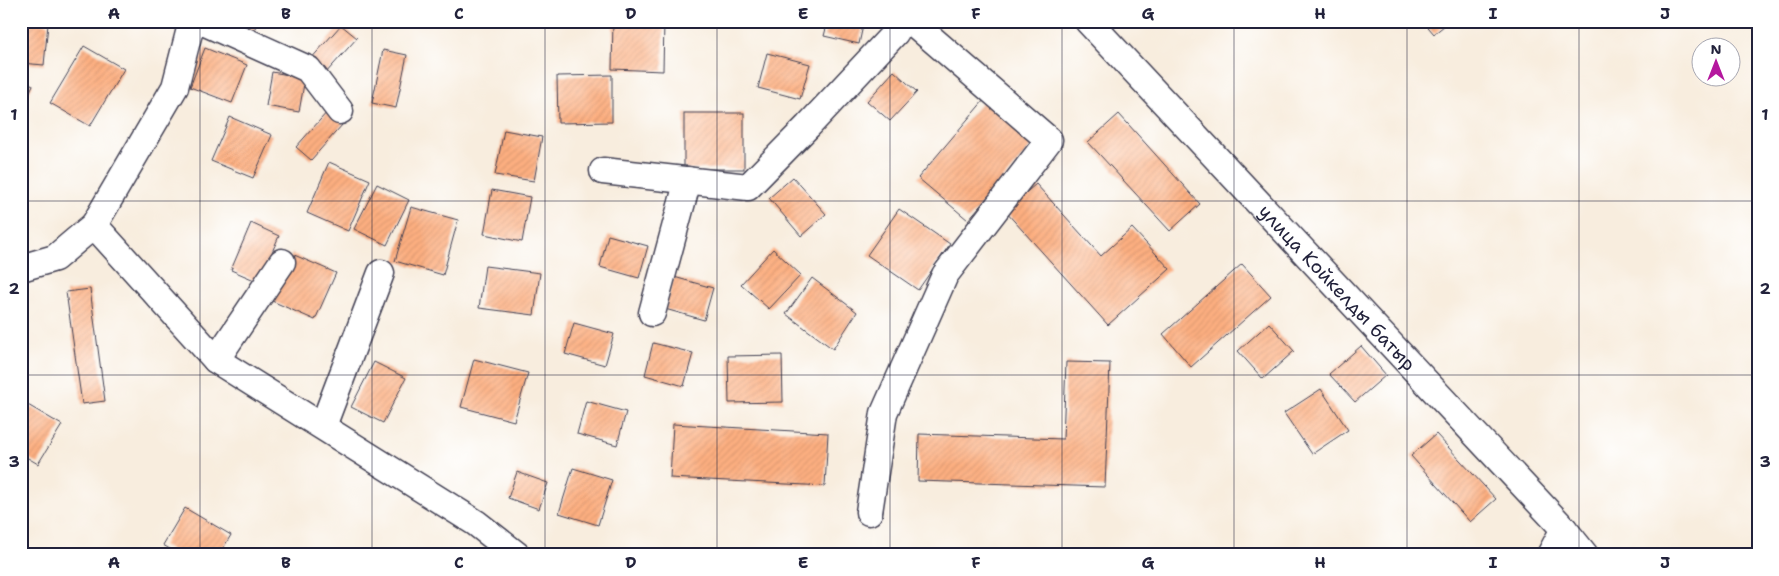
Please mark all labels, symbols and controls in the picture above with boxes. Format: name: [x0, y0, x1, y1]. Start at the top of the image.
text: A: [108, 3, 120, 24]
text: B: [281, 3, 291, 24]
text: C: [454, 3, 464, 24]
text: D: [625, 3, 637, 24]
text: E: [798, 3, 808, 24]
text: F: [971, 3, 981, 24]
text: G: [1142, 3, 1155, 24]
text: H: [1314, 3, 1326, 24]
text: I: [1489, 3, 1498, 24]
text: J: [1660, 3, 1670, 24]
north arrow: [1692, 38, 1742, 88]
text: N: [1710, 40, 1722, 58]
text: 1: [10, 104, 18, 125]
text: 1: [1761, 104, 1769, 125]
street label: улица Койкелды батыр: [1253, 199, 1422, 376]
text: 2: [8, 278, 20, 299]
text: 2: [1759, 278, 1771, 299]
text: 3: [8, 451, 20, 472]
text: 3: [1759, 451, 1771, 472]
text: A: [108, 552, 120, 573]
text: B: [281, 552, 291, 573]
text: C: [454, 552, 464, 573]
text: D: [625, 552, 637, 573]
text: E: [798, 552, 808, 573]
text: F: [971, 552, 981, 573]
text: G: [1142, 552, 1155, 573]
text: H: [1314, 552, 1326, 573]
text: I: [1489, 552, 1498, 573]
text: J: [1660, 552, 1670, 573]

